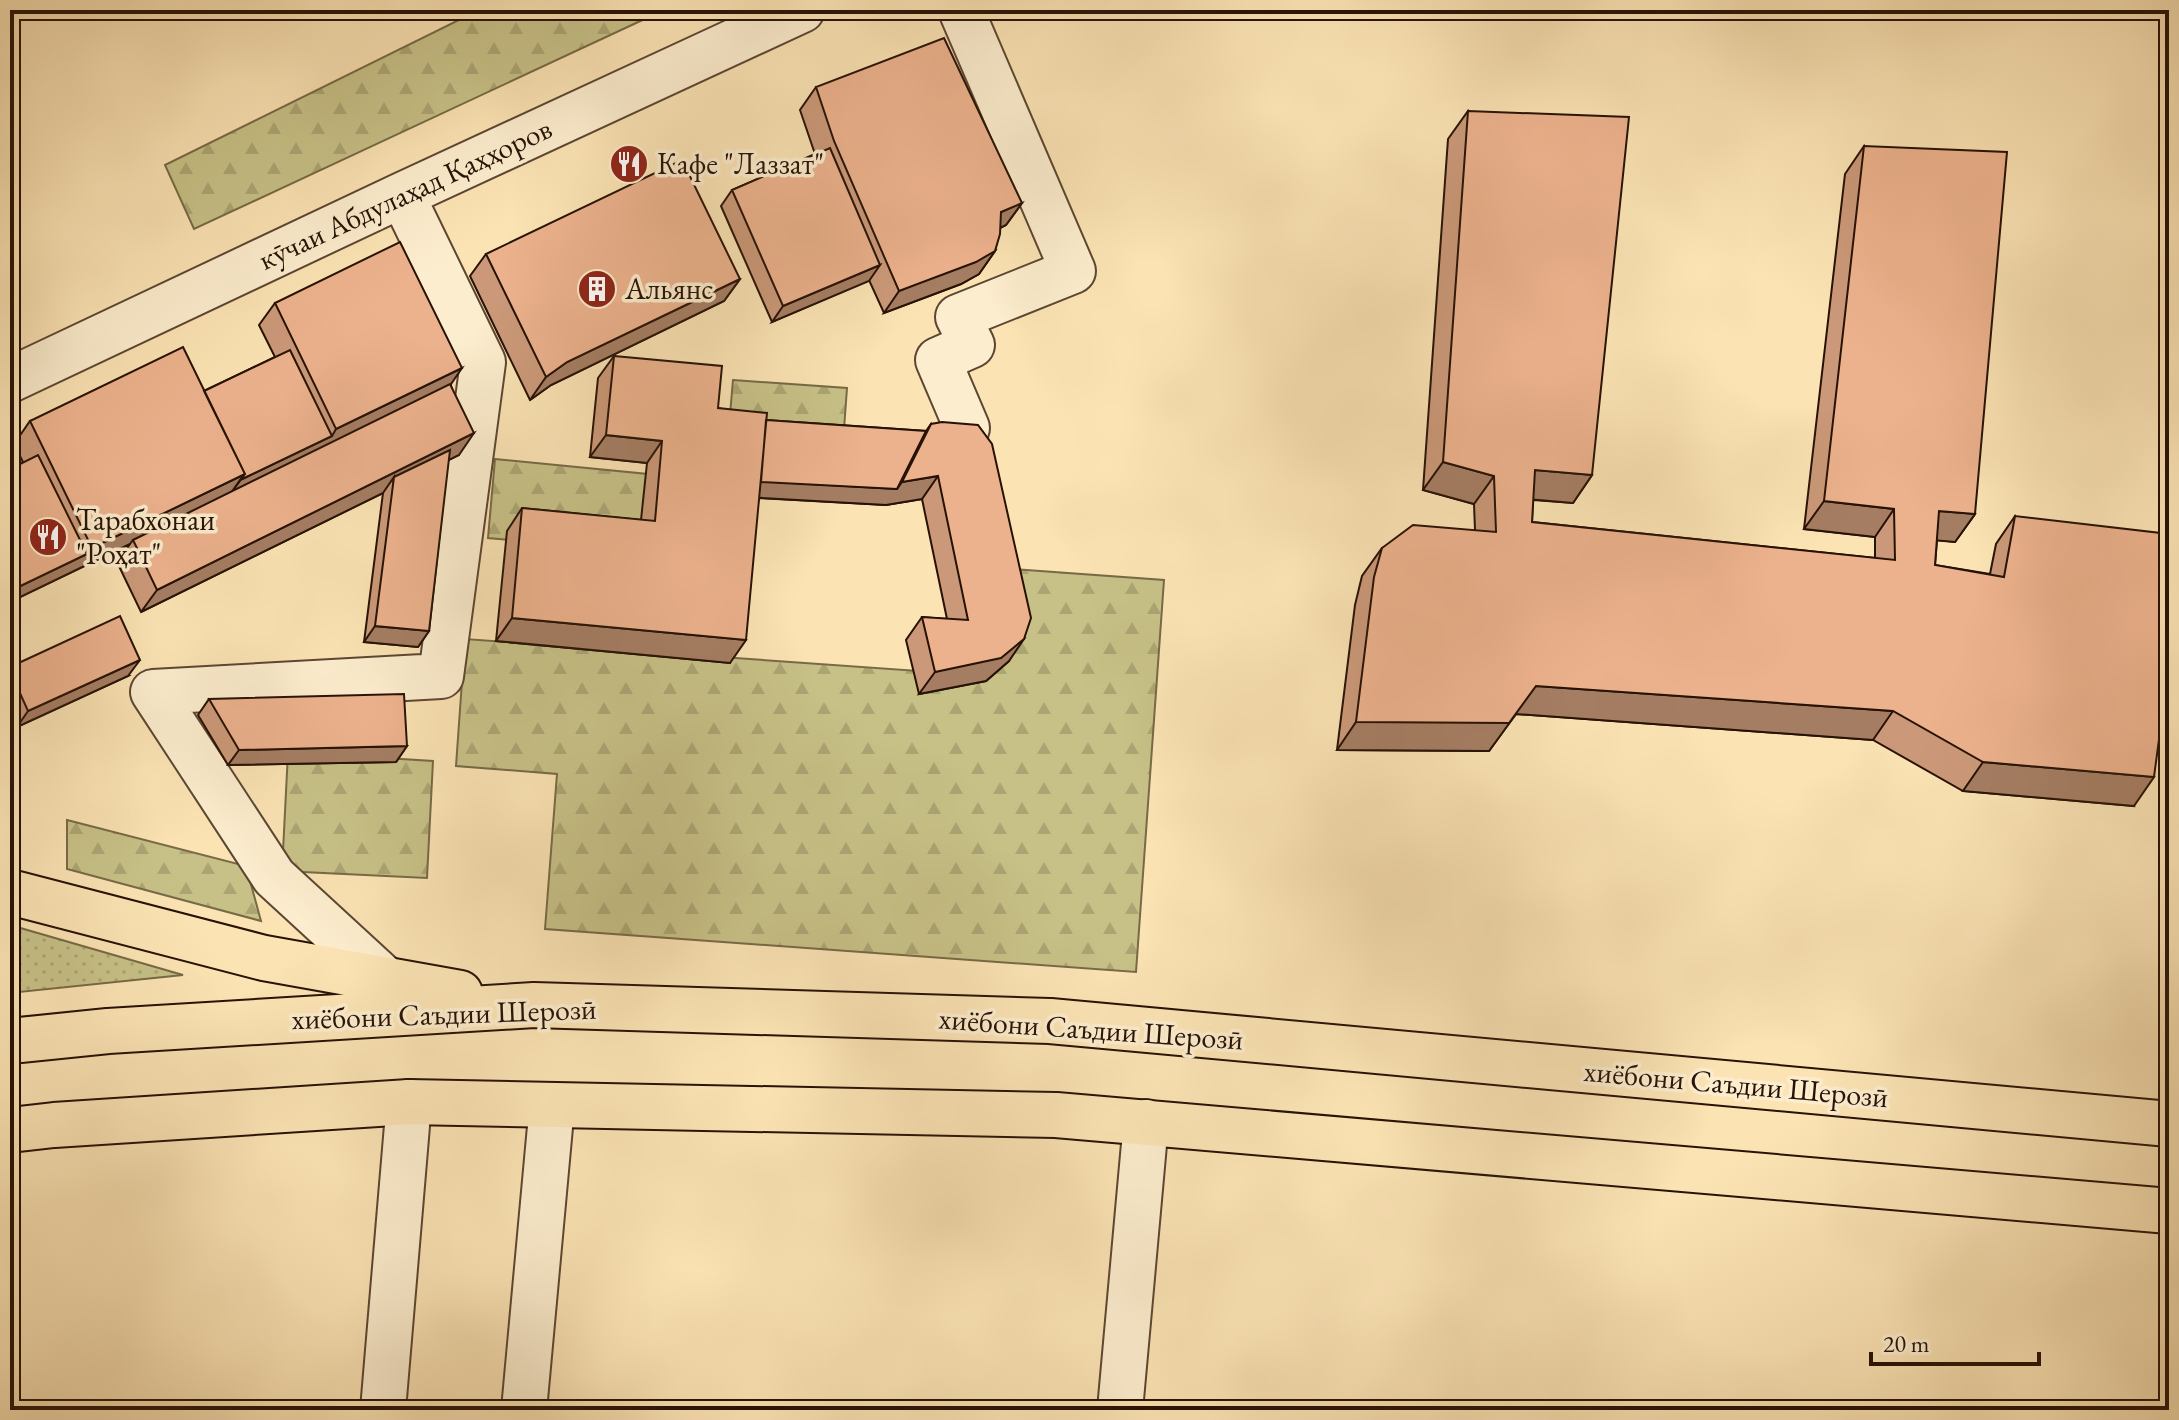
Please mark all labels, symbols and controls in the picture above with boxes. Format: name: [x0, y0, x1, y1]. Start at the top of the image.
street label: кӯчаи Абдулаҳад Қаҳҳоров: [252, 108, 558, 279]
restaurant icon: Кафе "Лаззат": [608, 143, 650, 185]
place label: Кафе "Лаззат": [657, 144, 824, 183]
building icon: Альянс: [576, 268, 618, 310]
place label: Альянс: [624, 269, 714, 308]
place label: Тарабхонаи "Роҳат": [76, 500, 215, 573]
restaurant icon: Тарабхонаи "Роҳат": [27, 516, 69, 558]
street label: хиёбони Саъдии Шерозӣ: [291, 989, 597, 1038]
street label: хиёбони Саъдии Шерозӣ: [937, 998, 1245, 1059]
street label: хиёбони Саъдии Шерозӣ: [1582, 1051, 1890, 1116]
scale bar: [1871, 1316, 2039, 1366]
text: 20 m: [1883, 1328, 1930, 1359]

